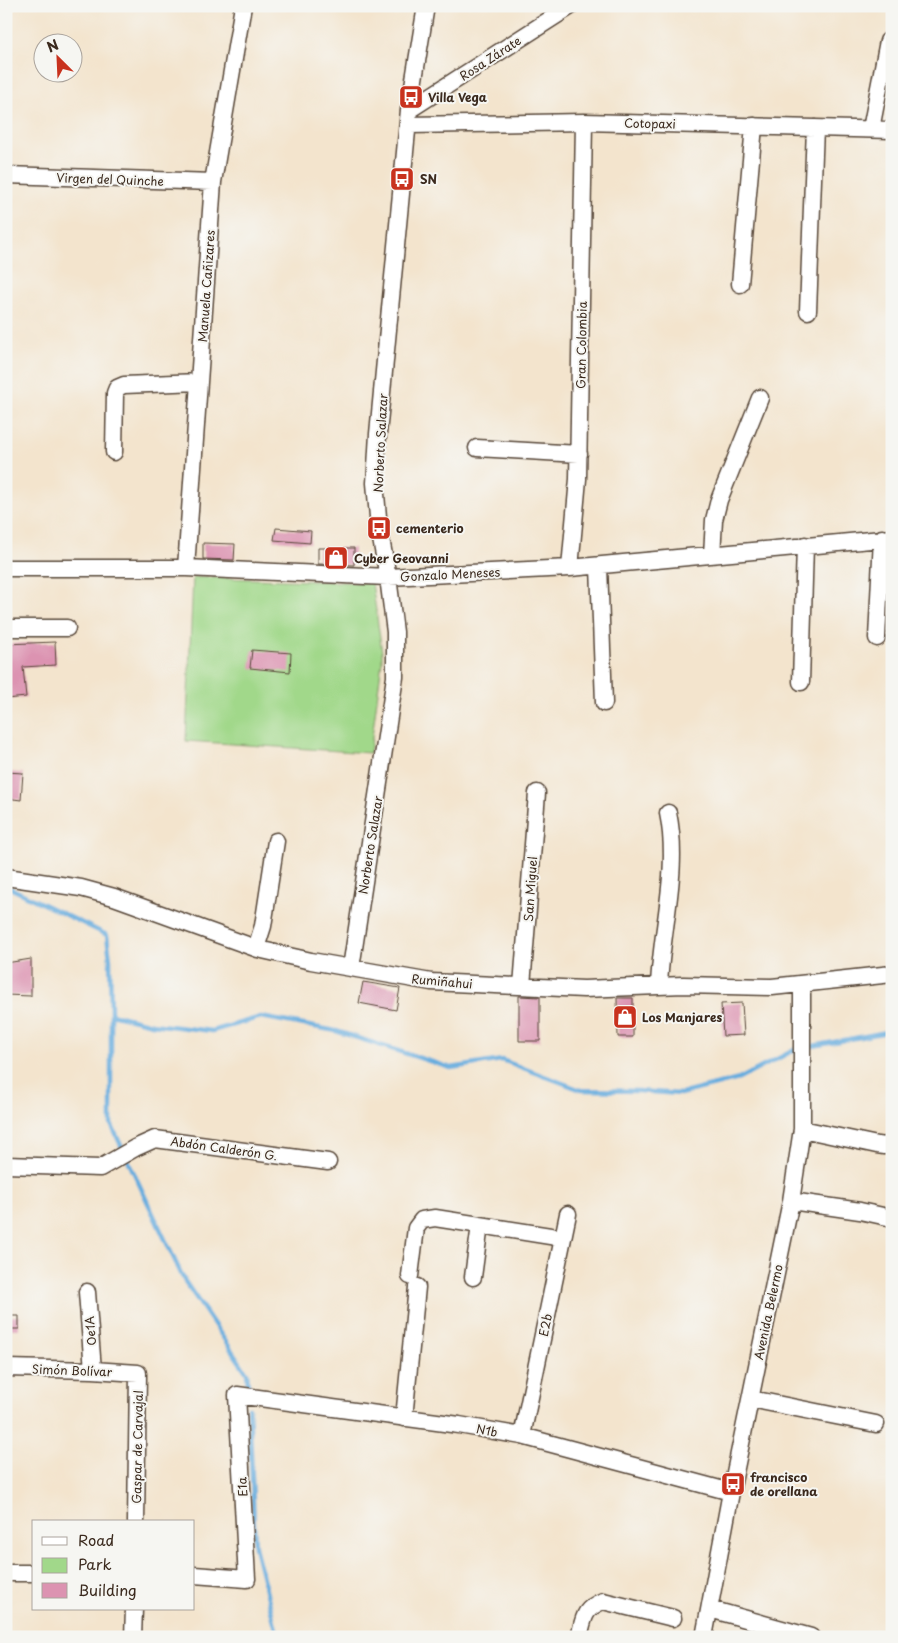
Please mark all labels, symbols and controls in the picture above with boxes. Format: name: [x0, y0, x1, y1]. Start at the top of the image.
street label: Rosa Zárate: [456, 31, 524, 85]
north arrow: [32, 32, 82, 82]
text: N: [43, 34, 62, 58]
bus stop icon: Villa Vega: [398, 84, 424, 110]
place label: Villa Vega: [428, 88, 487, 106]
street label: Cotopaxi: [624, 114, 676, 132]
bus stop icon: SN: [389, 166, 415, 192]
street label: Virgen del Quinche: [56, 168, 164, 190]
place label: SN: [420, 170, 437, 188]
street label: Manuela Cañizares: [193, 229, 219, 343]
street label: Gran Colombia: [571, 300, 591, 389]
street label: Norberto Salazar: [368, 392, 392, 493]
bus stop icon: cementerio: [366, 515, 392, 541]
place label: cementerio: [396, 519, 464, 537]
shop icon: Cyber Geovanni: [323, 545, 349, 571]
place label: Cyber Geovanni: [354, 549, 449, 567]
street label: Gonzalo Meneses: [399, 562, 501, 586]
street label: Norberto Salazar: [353, 794, 387, 895]
street label: San Miguel: [519, 856, 541, 922]
street label: Rumiñahui: [411, 969, 473, 993]
shop icon: Los Manjares: [612, 1004, 638, 1030]
place label: Los Manjares: [642, 1008, 722, 1026]
street label: Abdón Calderón G.: [169, 1132, 279, 1164]
street label: Avenida Belermo: [749, 1262, 787, 1361]
street label: E2b: [534, 1312, 556, 1338]
street label: Oe1A: [80, 1315, 100, 1347]
street label: Simón Bolívar: [32, 1360, 113, 1380]
street label: Gaspar de Carvajal: [127, 1390, 147, 1504]
street label: N1b: [475, 1419, 499, 1441]
place label: francisco de orellana: [750, 1468, 818, 1500]
bus stop icon: francisco de orellana: [720, 1471, 746, 1497]
street label: E1a: [232, 1476, 252, 1497]
legend: [32, 1520, 195, 1610]
text: Road: [78, 1528, 114, 1551]
text: Park: [78, 1552, 112, 1575]
text: Building: [78, 1578, 137, 1601]

